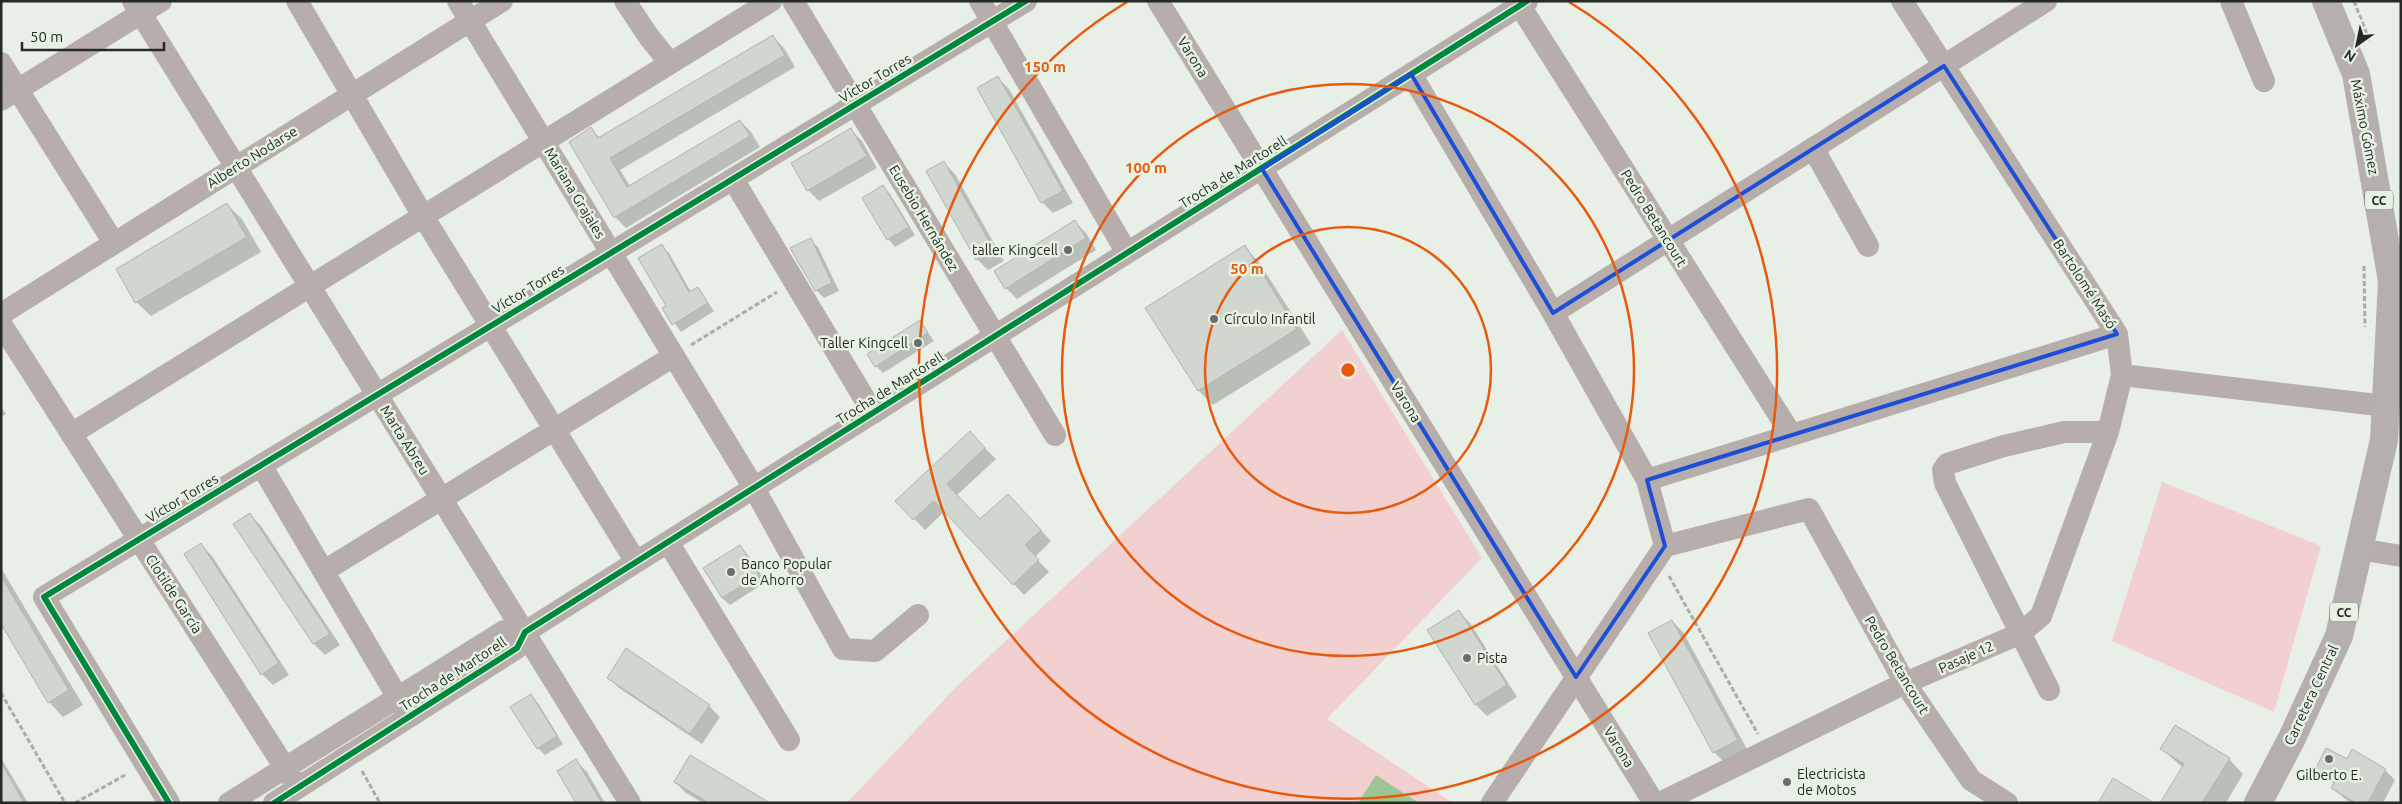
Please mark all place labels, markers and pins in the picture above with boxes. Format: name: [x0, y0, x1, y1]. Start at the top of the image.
place label: taller Kingcell: [972, 242, 1058, 258]
marker: taller Kingcell: [1062, 244, 1074, 256]
place label: Círculo Infantil: [1224, 311, 1316, 327]
marker: Círculo Infantil: [1208, 313, 1220, 325]
place label: Taller Kingcell: [820, 335, 908, 351]
marker: Taller Kingcell: [912, 337, 924, 349]
centre of rings: [1339, 361, 1357, 379]
place label: Banco Popular de Ahorro: [741, 556, 832, 588]
marker: Banco Popular de Ahorro: [725, 566, 737, 578]
place label: Pista: [1477, 650, 1508, 666]
marker: Pista: [1461, 652, 1473, 664]
marker: Gilberto E.: [2323, 753, 2335, 765]
place label: Electricista de Motos: [1797, 766, 1866, 798]
place label: Gilberto E.: [2296, 767, 2362, 783]
marker: Electricista de Motos: [1781, 776, 1793, 788]

